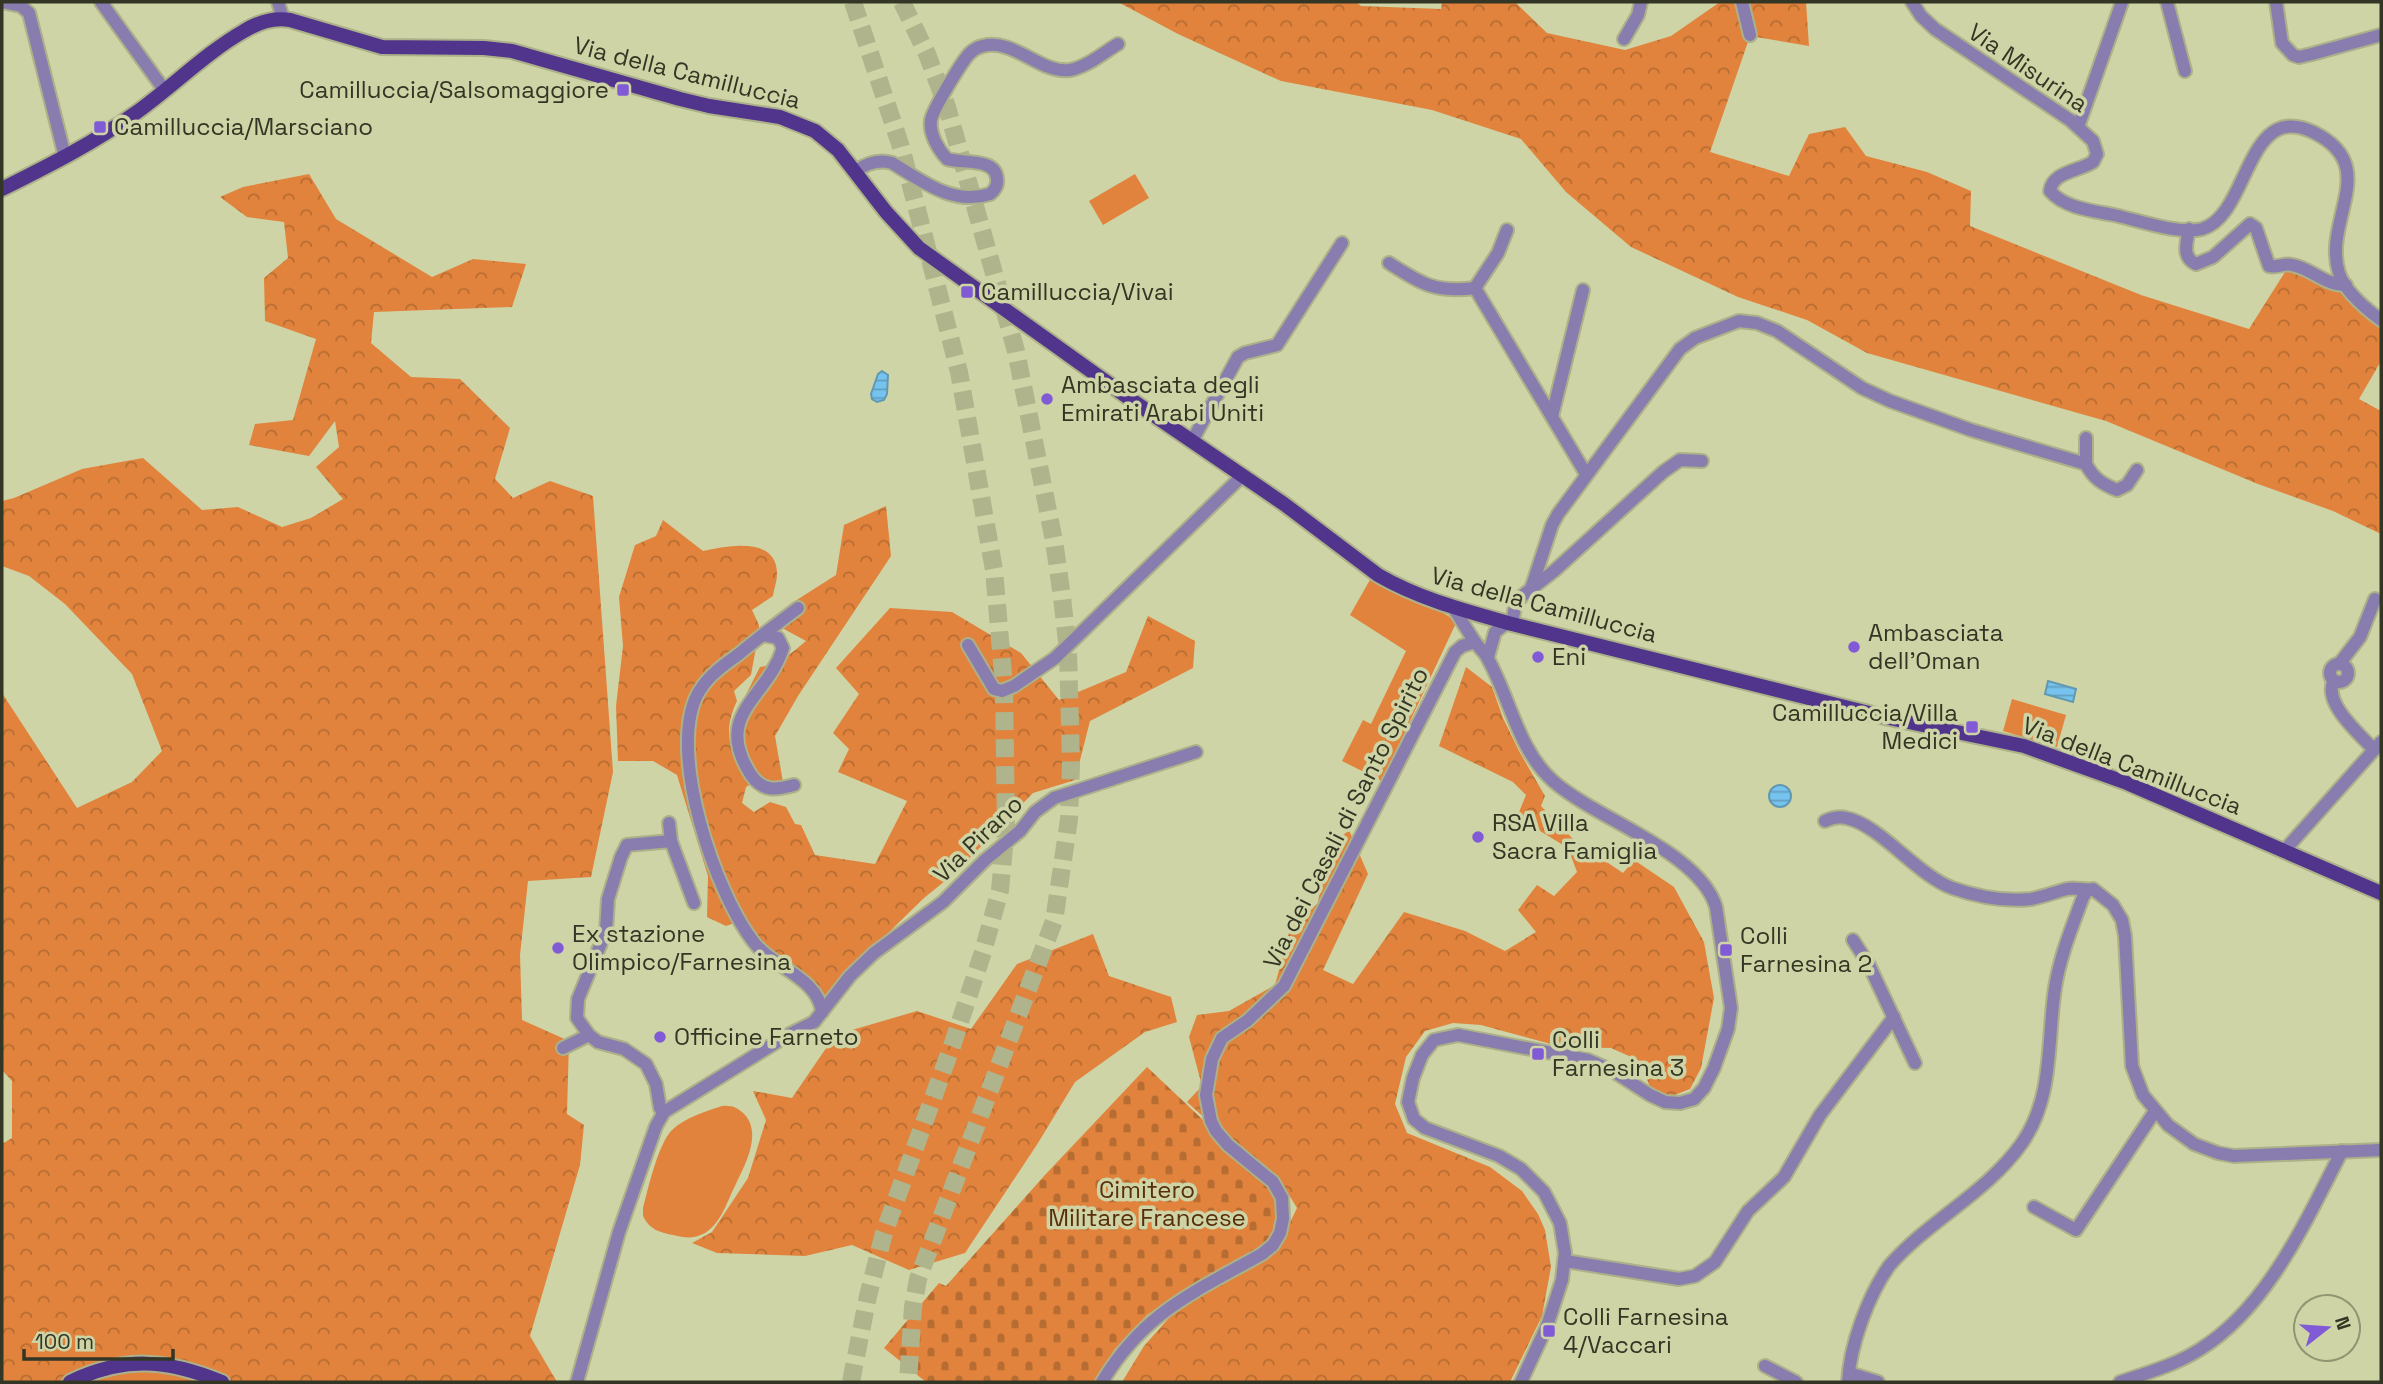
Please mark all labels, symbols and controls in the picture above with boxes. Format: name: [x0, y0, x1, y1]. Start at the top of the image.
street label: Via Misurina: [1962, 16, 2094, 119]
street label: Via della Camilluccia: [570, 29, 804, 116]
place label: Camilluccia/Salsomaggiore: [299, 74, 609, 105]
marker: Camilluccia/Salsomaggiore: [615, 82, 631, 98]
place label: Camilluccia/Marsciano: [114, 111, 373, 142]
marker: Camilluccia/Marsciano: [92, 119, 108, 135]
place label: Camilluccia/Vivai: [981, 276, 1174, 307]
marker: Camilluccia/Vivai: [959, 284, 975, 300]
place label: Ambasciata degli Emirati Arabi Uniti: [1061, 369, 1264, 428]
marker: Ambasciata degli Emirati Arabi Uniti: [1039, 391, 1055, 407]
street label: Via della Camilluccia: [1428, 559, 1661, 650]
place label: Ambasciata dell'Oman: [1868, 617, 2004, 676]
marker: Ambasciata dell'Oman: [1846, 639, 1862, 655]
place label: Eni: [1552, 641, 1586, 672]
marker: Eni: [1530, 649, 1546, 665]
street label: Via dei Casali di Santo Spirito: [1256, 662, 1435, 974]
place label: Camilluccia/Villa Medici: [1772, 697, 1958, 756]
street label: Via della Camilluccia: [2018, 709, 2247, 822]
marker: Camilluccia/Villa Medici: [1964, 719, 1980, 735]
street label: Via Pirano: [926, 788, 1029, 889]
place label: RSA Villa Sacra Famiglia: [1492, 807, 1657, 866]
marker: RSA Villa Sacra Famiglia: [1470, 829, 1486, 845]
place label: Ex stazione Olimpico/Farnesina: [572, 918, 791, 977]
place label: Colli Farnesina 2: [1740, 920, 1872, 979]
marker: Ex stazione Olimpico/Farnesina: [550, 940, 566, 956]
marker: Colli Farnesina 2: [1718, 942, 1734, 958]
place label: Officine Farneto: [674, 1021, 859, 1052]
place label: Colli Farnesina 3: [1552, 1024, 1684, 1083]
marker: Officine Farneto: [652, 1029, 668, 1045]
marker: Colli Farnesina 3: [1530, 1046, 1546, 1062]
park label: Cimitero Militare Francese: [1048, 1174, 1246, 1233]
north arrow: [2292, 1293, 2362, 1363]
place label: Colli Farnesina 4/Vaccari: [1563, 1301, 1729, 1360]
text: N: [2329, 1313, 2357, 1333]
scale bar: [24, 1318, 173, 1362]
marker: Colli Farnesina 4/Vaccari: [1541, 1323, 1557, 1339]
text: 100 m: [35, 1328, 94, 1355]

